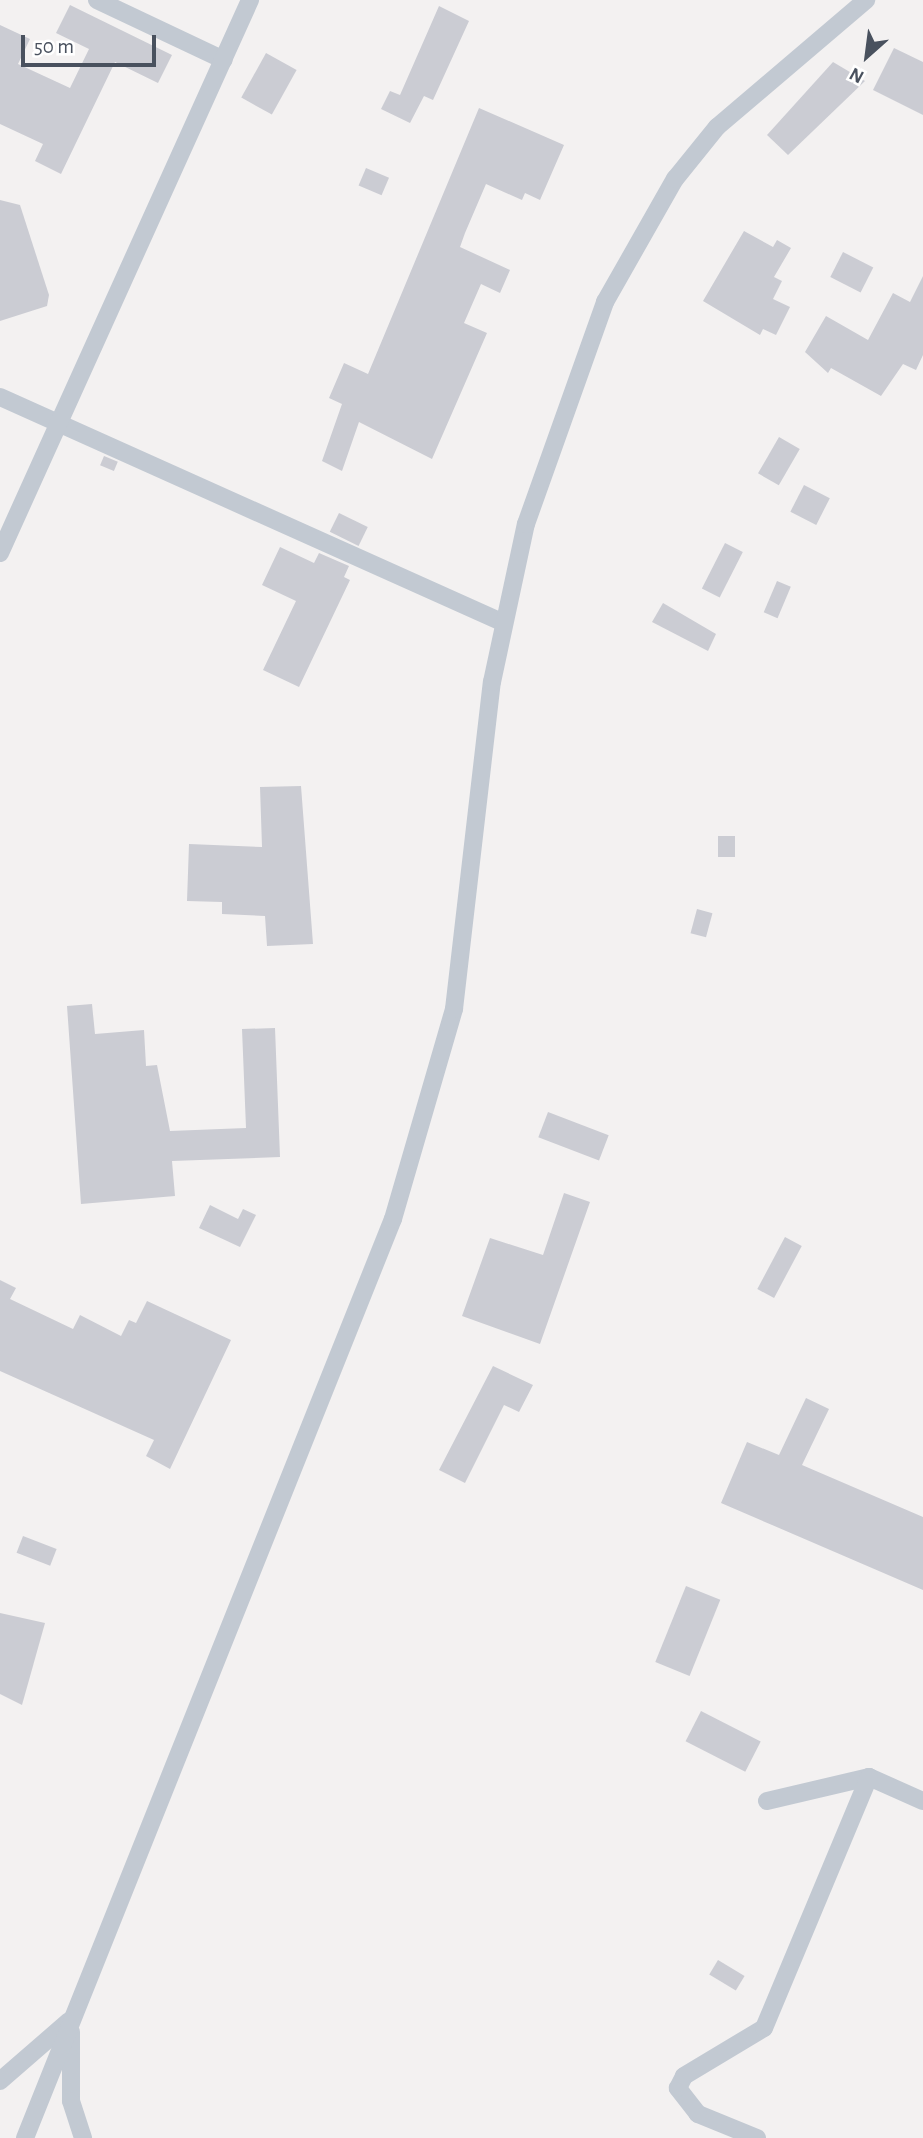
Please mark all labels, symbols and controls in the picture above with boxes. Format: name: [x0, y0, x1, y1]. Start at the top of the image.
scale bar: [24, 21, 159, 65]
north arrow: [832, 21, 902, 91]
text: 50 m: [34, 36, 74, 57]
text: N: [847, 63, 867, 86]

